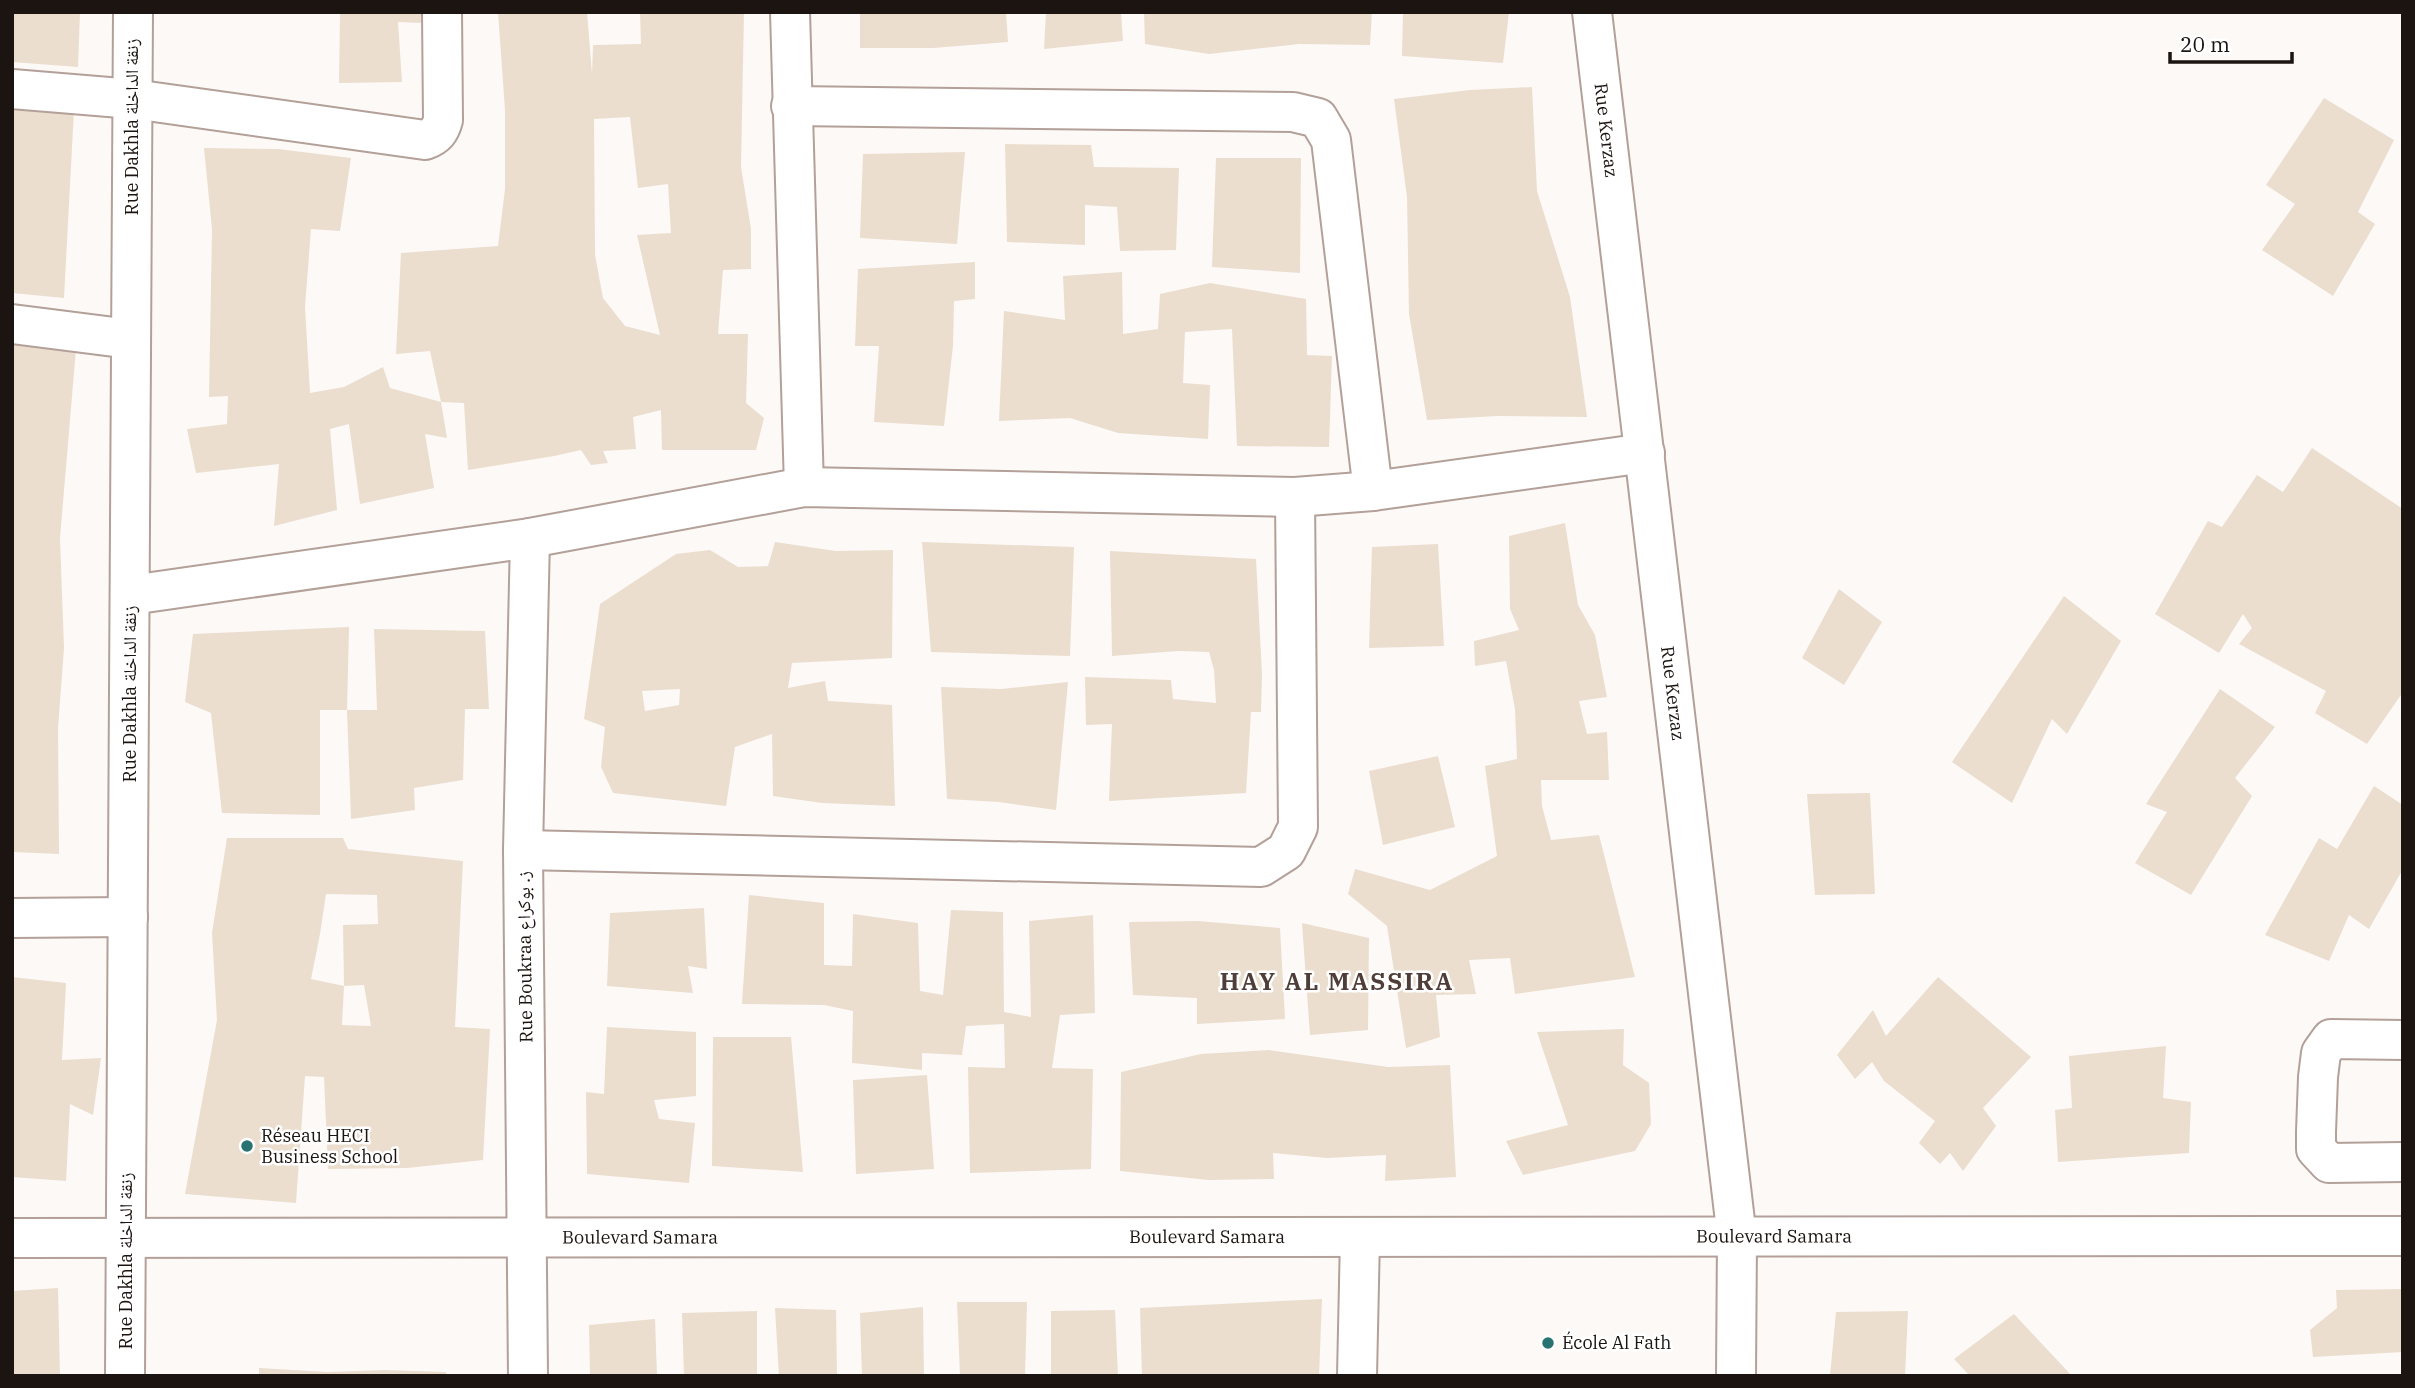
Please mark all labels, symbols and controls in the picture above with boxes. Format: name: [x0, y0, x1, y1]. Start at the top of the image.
scale bar: [2170, 21, 2292, 65]
text: 20 m: [2180, 30, 2230, 58]
street label: Rue Dakhla زنقة الداخلة: [120, 39, 143, 215]
street label: Rue Kerzaz: [1589, 82, 1623, 179]
street label: Rue Dakhla زنقة الداخلة: [118, 606, 141, 782]
street label: Rue Kerzaz: [1656, 645, 1690, 742]
street label: Rue Boukraa ز. بوكراع: [512, 871, 537, 1043]
district label: HAY AL MASSIRA: [1220, 965, 1454, 997]
place label: Réseau HECI Business School: [261, 1124, 398, 1168]
marker: Réseau HECI Business School: [239, 1138, 255, 1154]
street label: Rue Dakhla زنقة الداخلة: [114, 1173, 137, 1349]
street label: Boulevard Samara: [1696, 1224, 1852, 1248]
street label: Boulevard Samara: [562, 1225, 718, 1249]
street label: Boulevard Samara: [1129, 1225, 1285, 1248]
place label: École Al Fath: [1562, 1331, 1671, 1354]
marker: École Al Fath: [1540, 1335, 1556, 1351]

